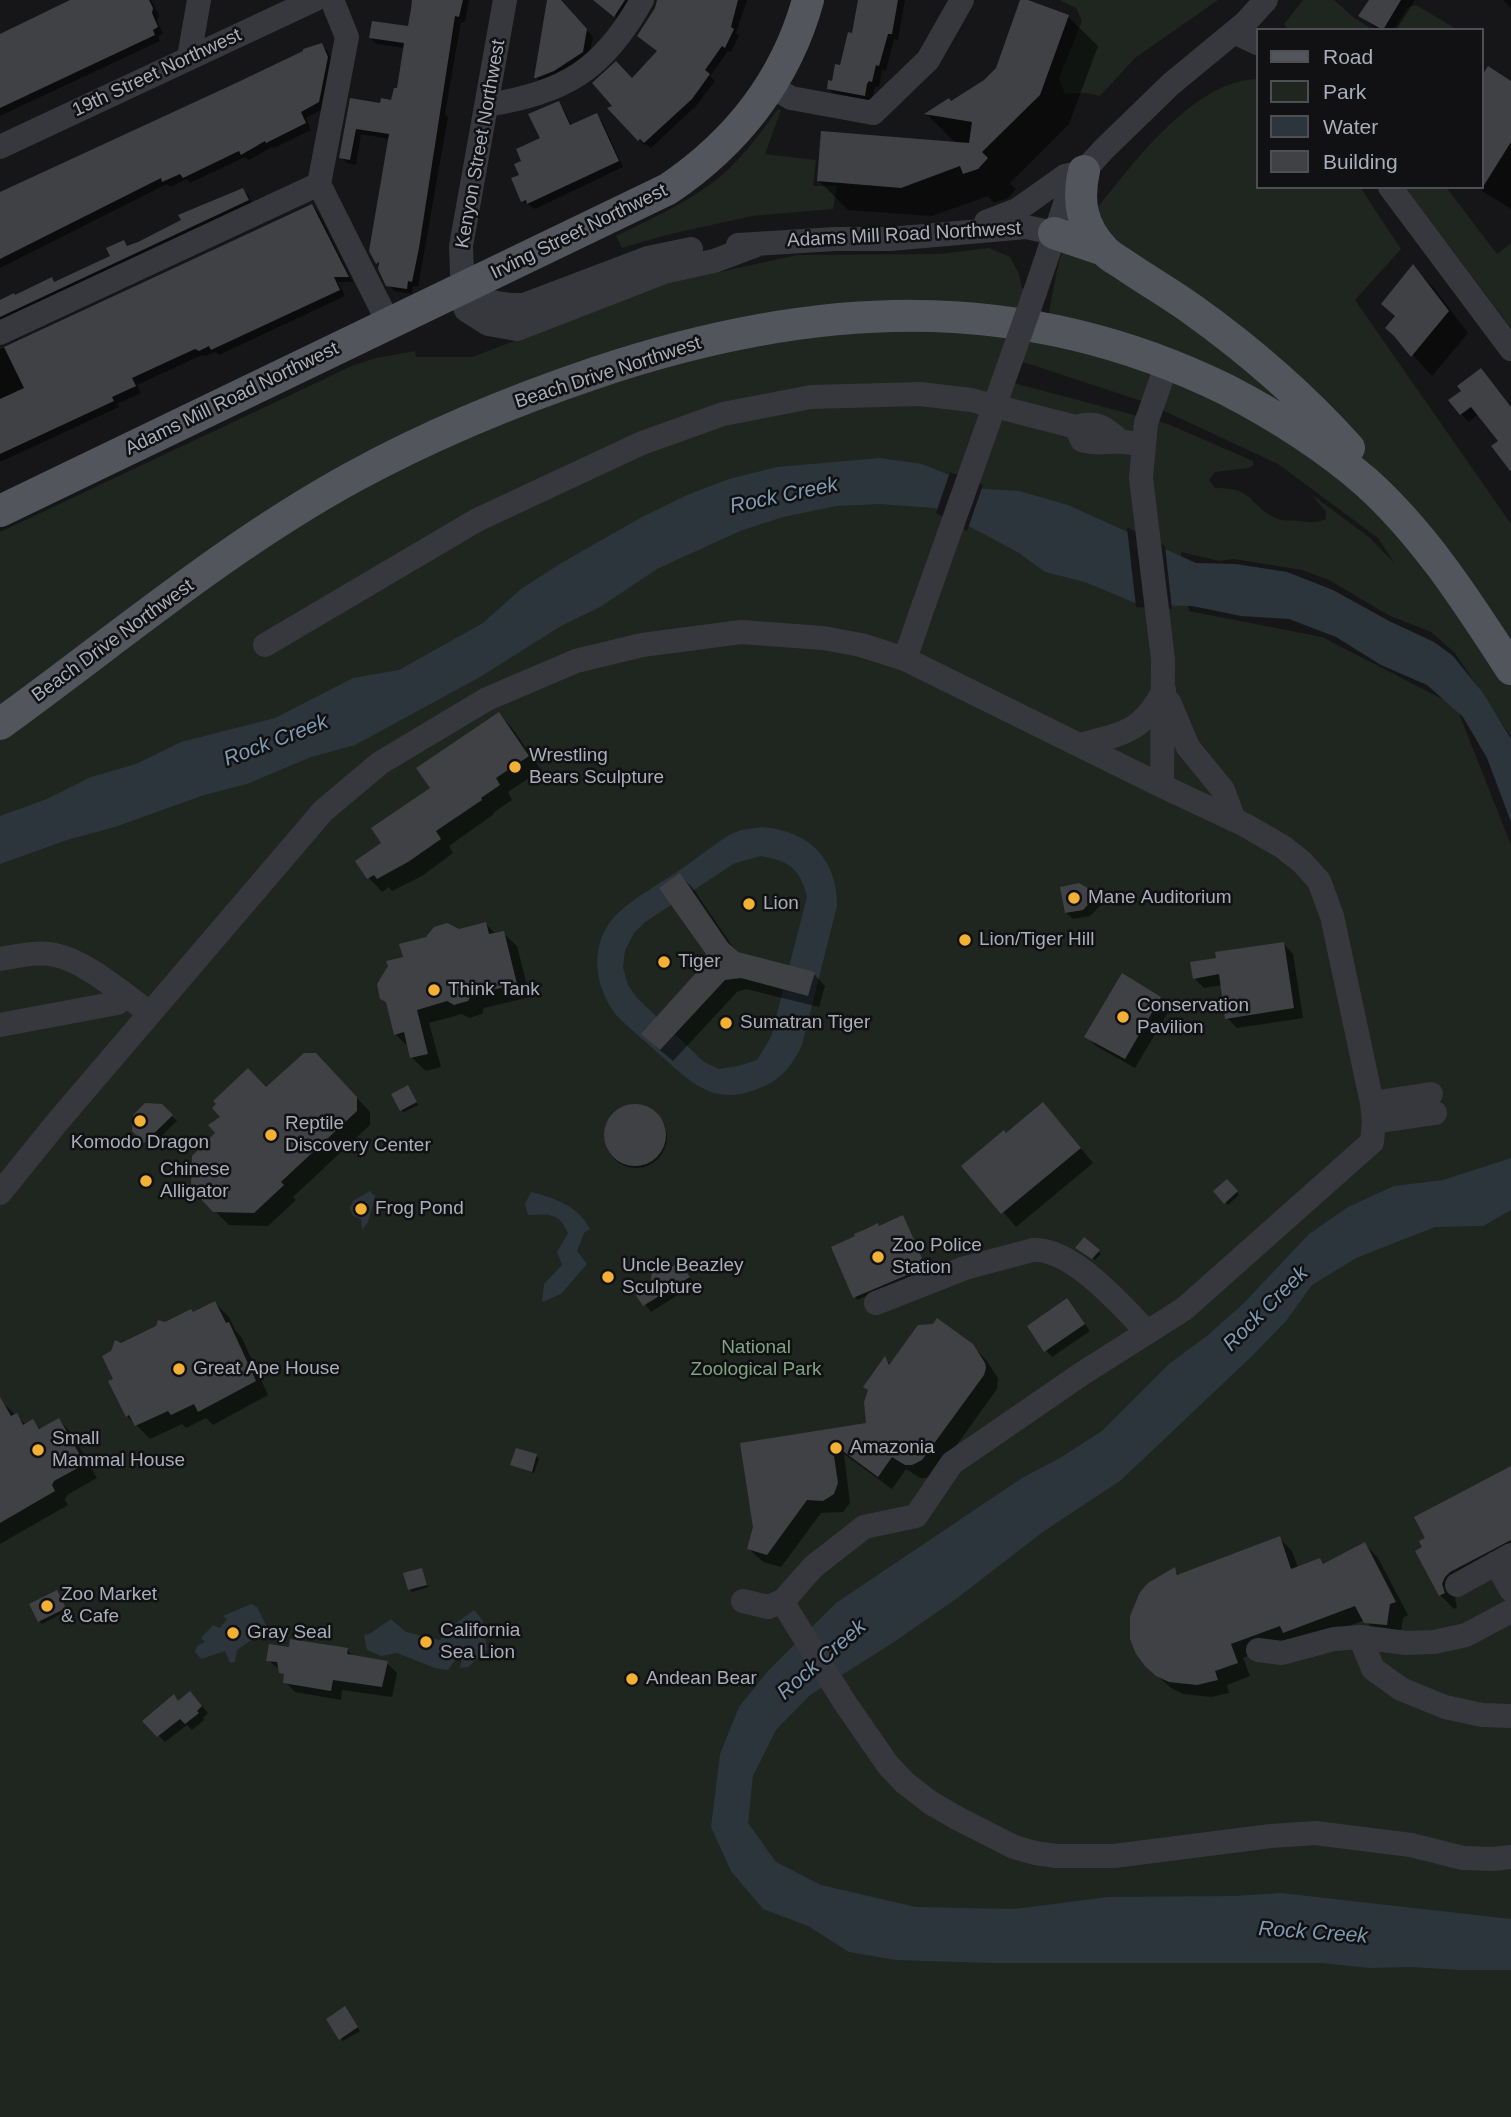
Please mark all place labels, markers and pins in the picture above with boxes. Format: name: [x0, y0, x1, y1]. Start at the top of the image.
place label: Wrestling Bears Sculpture: [529, 745, 664, 789]
marker: Wrestling Bears Sculpture: [507, 759, 523, 775]
place label: Mane Auditorium: [1088, 887, 1232, 909]
marker: Mane Auditorium: [1066, 890, 1082, 906]
place label: Lion: [763, 893, 799, 915]
marker: Lion: [741, 896, 757, 912]
place label: Lion/Tiger Hill: [979, 929, 1094, 951]
marker: Lion/Tiger Hill: [957, 932, 973, 948]
place label: Tiger: [678, 951, 721, 973]
marker: Tiger: [656, 954, 672, 970]
place label: Think Tank: [448, 979, 540, 1001]
marker: Think Tank: [426, 982, 442, 998]
place label: Conservation Pavilion: [1137, 995, 1249, 1039]
marker: Conservation Pavilion: [1115, 1009, 1131, 1025]
place label: Sumatran Tiger: [740, 1012, 870, 1034]
marker: Sumatran Tiger: [718, 1015, 734, 1031]
marker: Komodo Dragon: [132, 1113, 148, 1129]
place label: Reptile Discovery Center: [285, 1113, 431, 1157]
marker: Reptile Discovery Center: [263, 1127, 279, 1143]
place label: Komodo Dragon: [71, 1132, 209, 1154]
place label: Chinese Alligator: [160, 1159, 230, 1203]
marker: Chinese Alligator: [138, 1173, 154, 1189]
place label: Frog Pond: [375, 1198, 464, 1220]
marker: Frog Pond: [353, 1201, 369, 1217]
place label: Zoo Police Station: [892, 1235, 982, 1279]
marker: Zoo Police Station: [870, 1249, 886, 1265]
place label: Uncle Beazley Sculpture: [622, 1255, 743, 1299]
marker: Uncle Beazley Sculpture: [600, 1269, 616, 1285]
place label: Great Ape House: [193, 1358, 340, 1380]
marker: Great Ape House: [171, 1361, 187, 1377]
place label: Small Mammal House: [52, 1428, 185, 1472]
place label: Amazonia: [850, 1437, 934, 1459]
marker: Amazonia: [828, 1440, 844, 1456]
marker: Small Mammal House: [30, 1442, 46, 1458]
place label: Zoo Market & Cafe: [61, 1584, 157, 1628]
marker: Zoo Market & Cafe: [39, 1598, 55, 1614]
place label: California Sea Lion: [440, 1620, 520, 1664]
place label: Gray Seal: [247, 1622, 331, 1644]
marker: Gray Seal: [225, 1625, 241, 1641]
marker: California Sea Lion: [418, 1634, 434, 1650]
place label: Andean Bear: [646, 1668, 757, 1690]
marker: Andean Bear: [624, 1671, 640, 1687]

